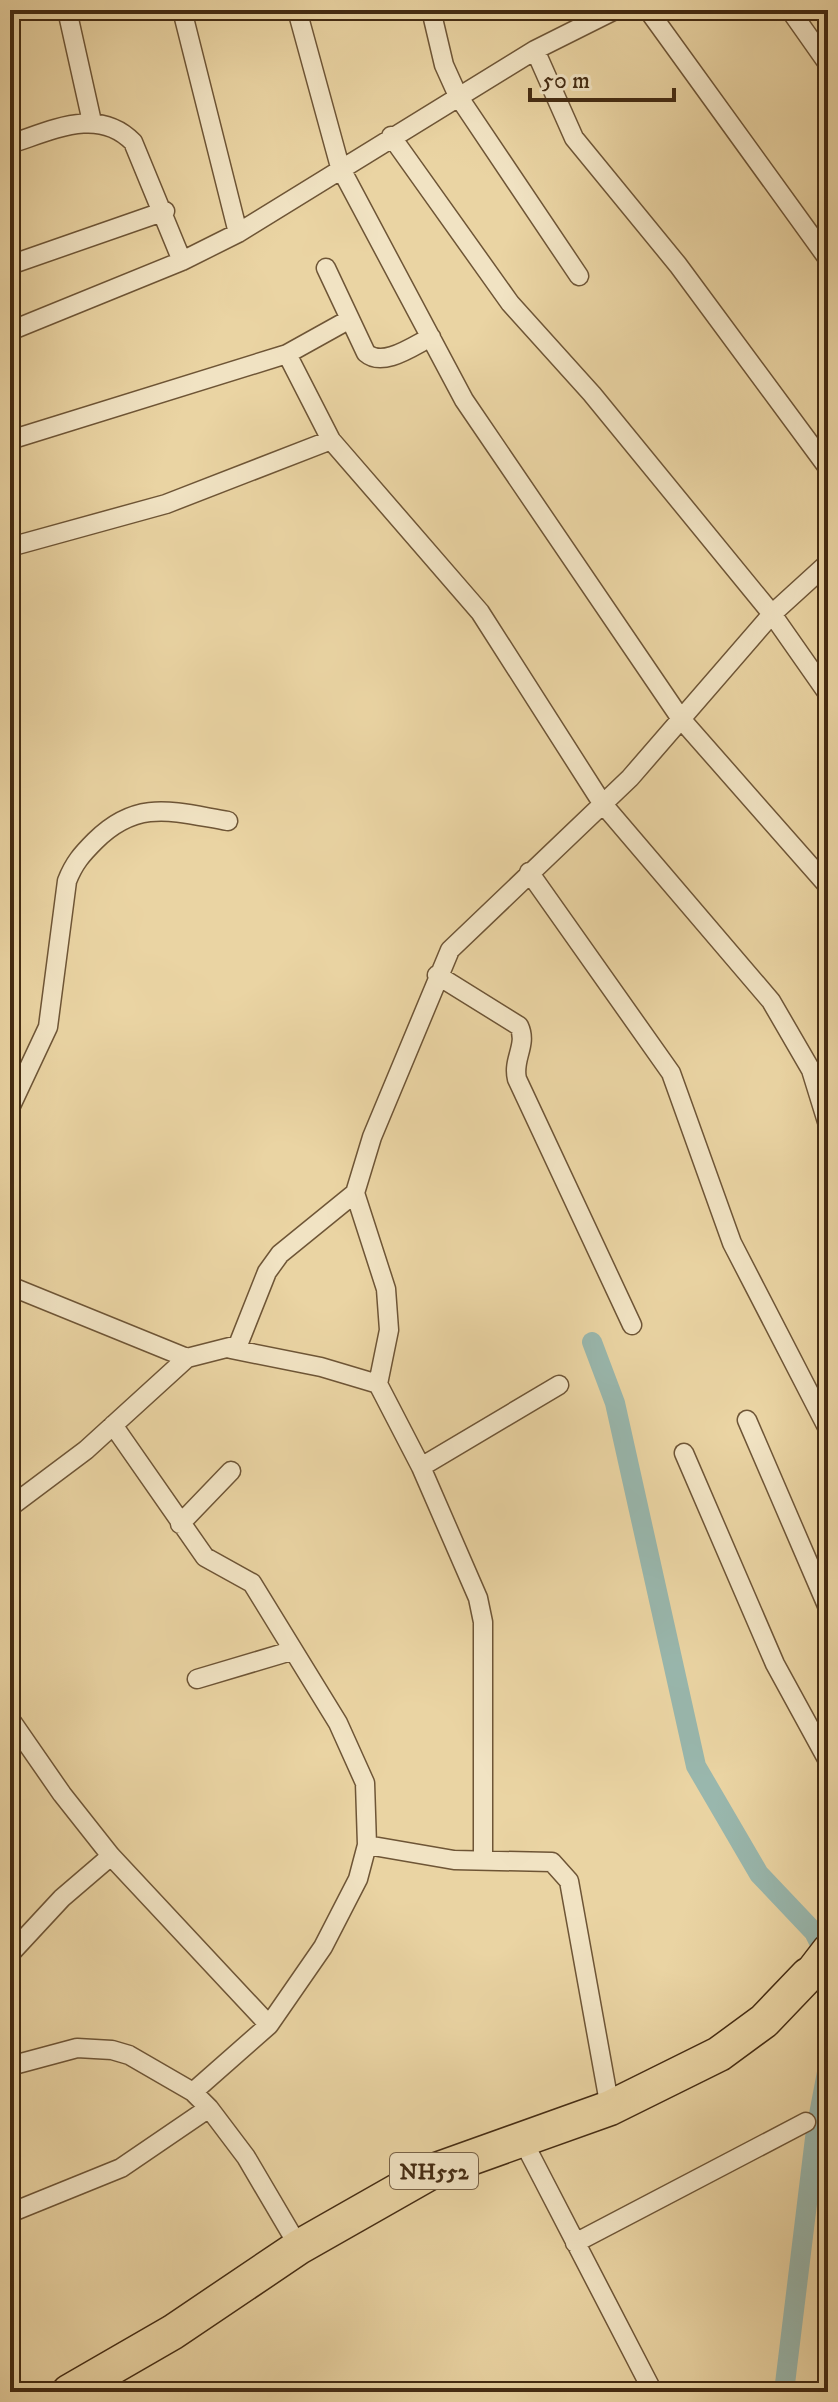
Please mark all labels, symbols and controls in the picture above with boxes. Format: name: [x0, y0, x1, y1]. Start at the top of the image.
scale bar: [530, 52, 674, 102]
text: 50 m: [542, 66, 590, 96]
road number: NH552: [390, 2153, 478, 2189]

